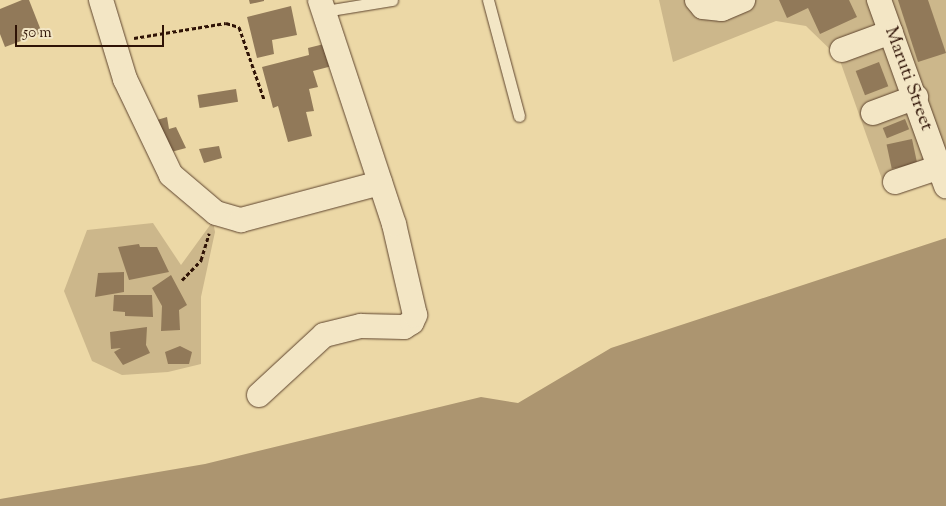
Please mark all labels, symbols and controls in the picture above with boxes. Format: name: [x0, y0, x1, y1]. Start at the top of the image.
scale bar: [18, 15, 166, 47]
text: 50 m: [23, 23, 52, 44]
street label: Maruti Street: [879, 24, 937, 134]

